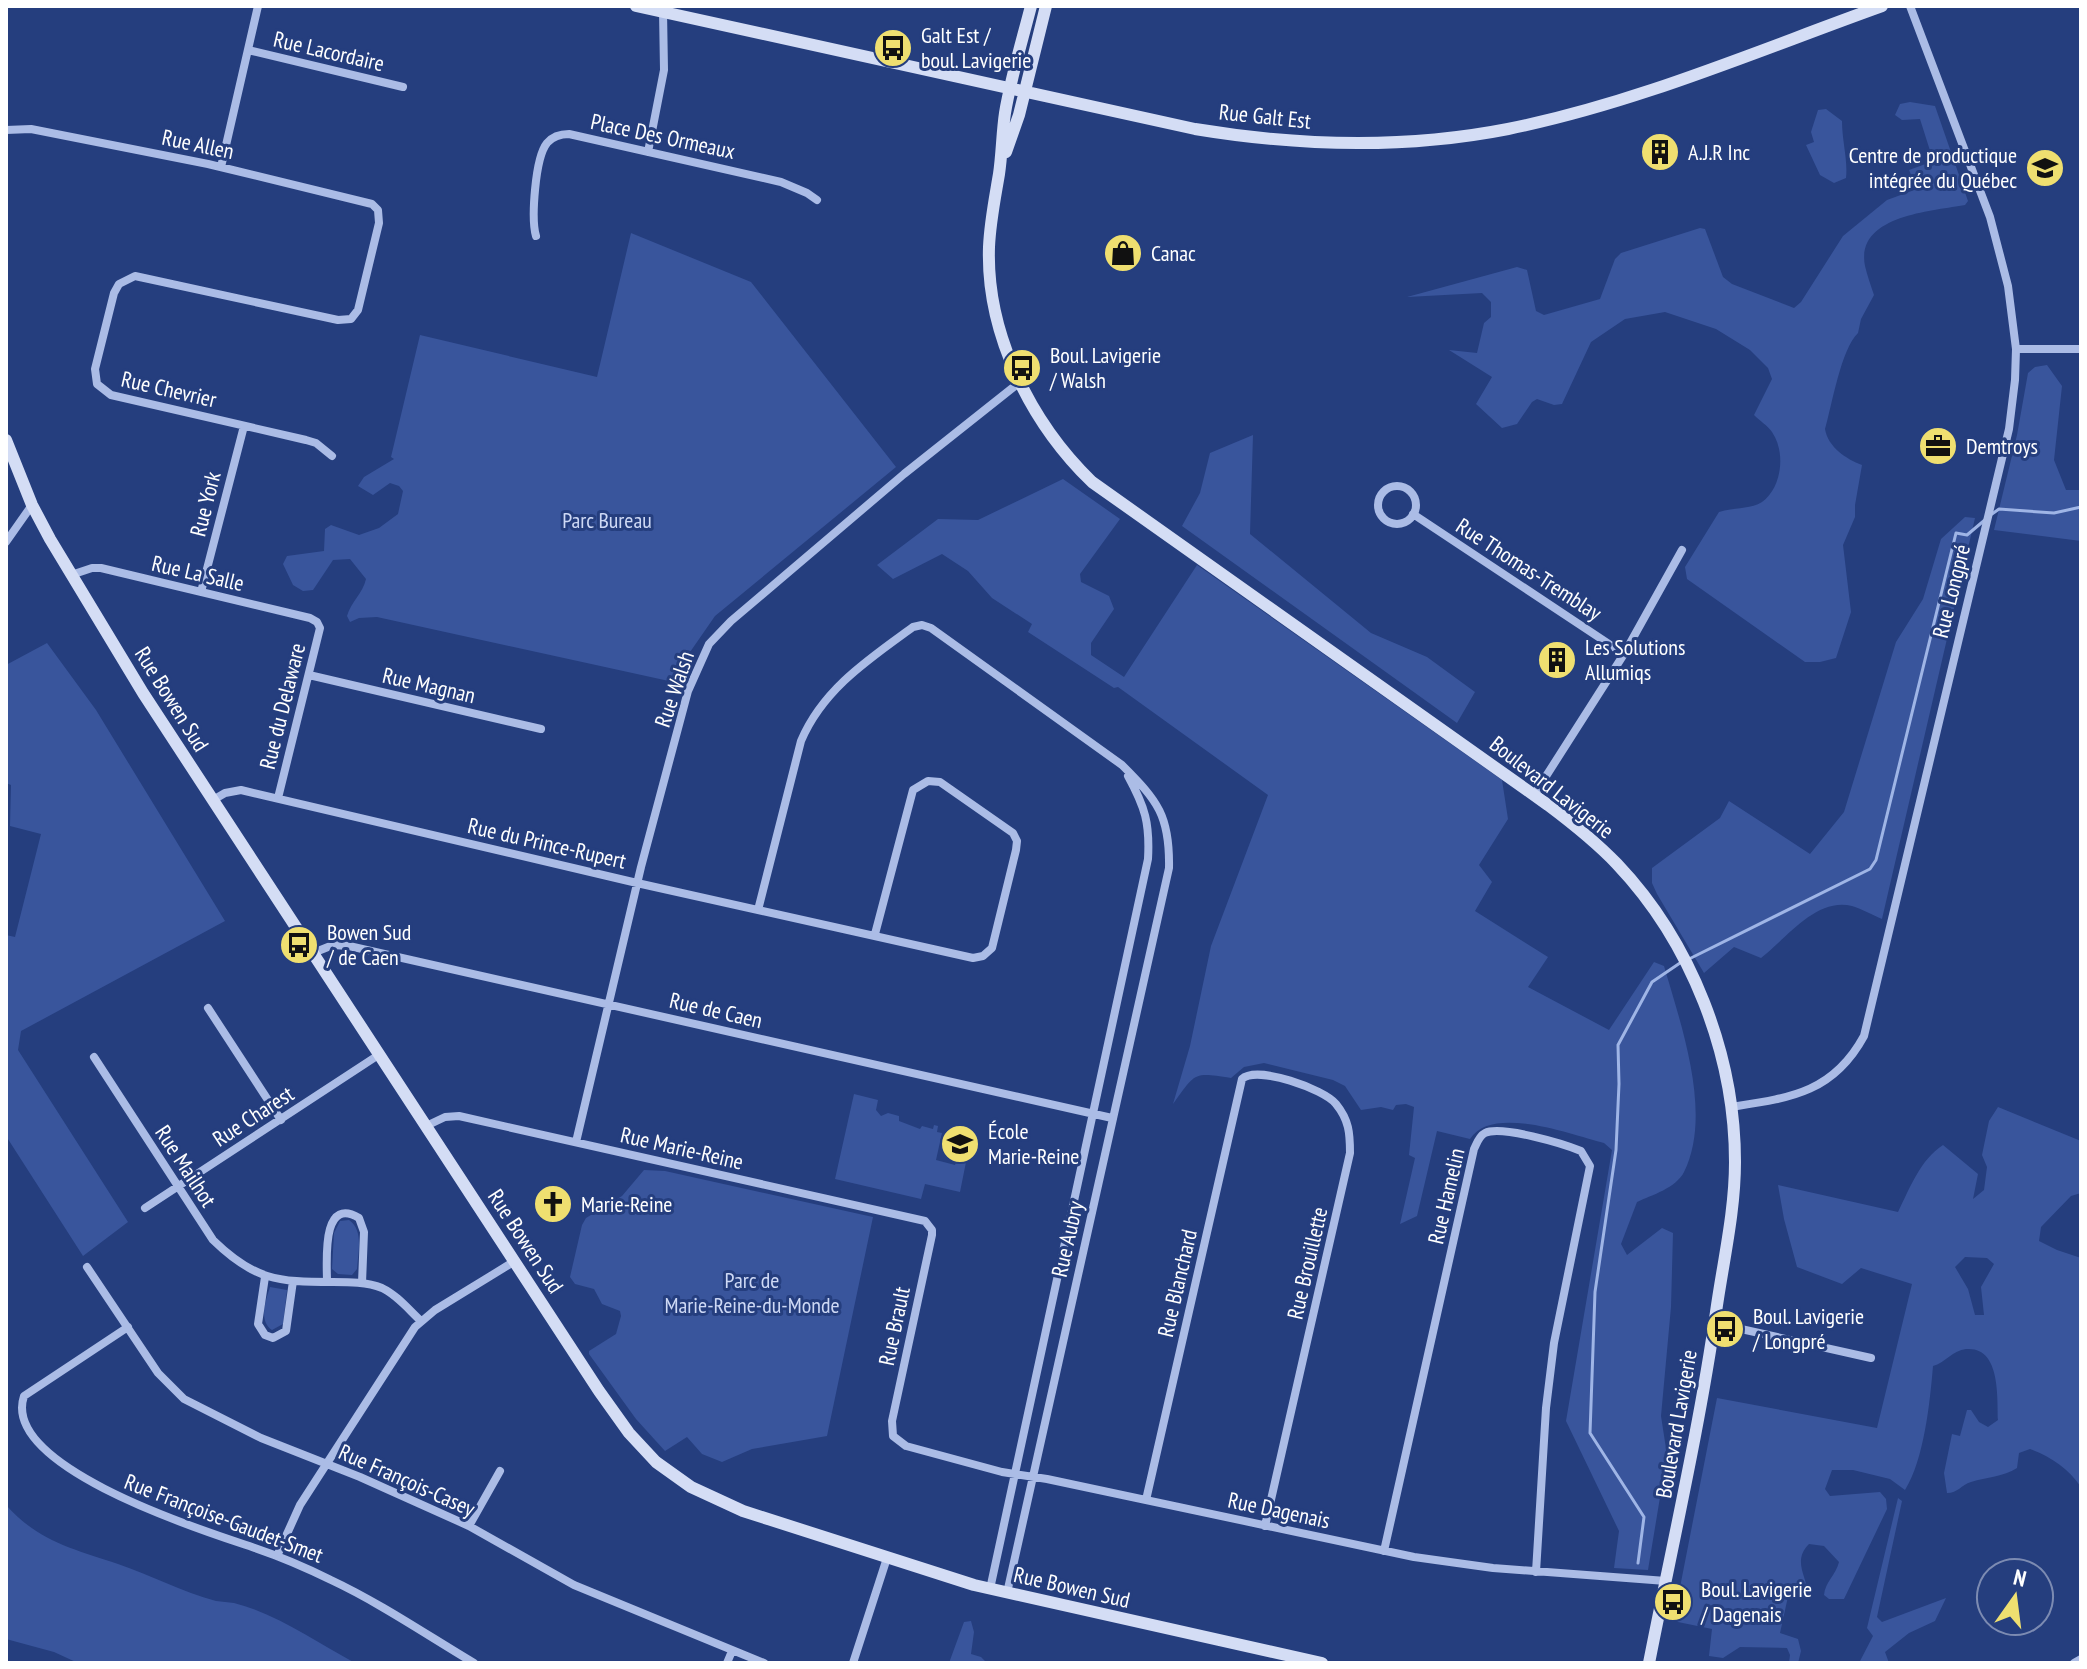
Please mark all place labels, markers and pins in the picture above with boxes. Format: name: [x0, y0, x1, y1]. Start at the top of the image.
place label: Galt Est / boul. Lavigerie: [921, 21, 1031, 74]
bus stop icon: Galt Est / boul. Lavigerie: [872, 27, 914, 69]
building icon: A.J.R Inc: [1639, 131, 1681, 173]
place label: A.J.R Inc: [1688, 138, 1750, 166]
place label: Centre de productique intégrée du Québec: [1849, 141, 2017, 194]
school or university icon: Centre de productique intégrée du Québec: [2024, 147, 2066, 189]
shop icon: Canac: [1102, 232, 1144, 274]
place label: Canac: [1151, 239, 1196, 267]
place label: Boul. Lavigerie / Walsh: [1049, 341, 1161, 394]
bus stop icon: Boul. Lavigerie / Walsh: [1001, 347, 1043, 389]
office icon: Demtroys: [1917, 425, 1959, 467]
place label: Demtroys: [1966, 432, 2038, 460]
place label: Les Solutions Allumiqs: [1585, 633, 1685, 686]
building icon: Les Solutions Allumiqs: [1536, 639, 1578, 681]
place label: Bowen Sud / de Caen: [326, 918, 411, 971]
bus stop icon: Bowen Sud / de Caen: [278, 924, 320, 966]
place label: École Marie-Reine: [988, 1117, 1079, 1170]
school or university icon: École Marie-Reine: [939, 1123, 981, 1165]
church icon: Marie-Reine: [532, 1183, 574, 1225]
place label: Marie-Reine: [581, 1190, 672, 1218]
place label: Boul. Lavigerie / Longpré: [1752, 1302, 1864, 1355]
bus stop icon: Boul. Lavigerie / Longpré: [1704, 1308, 1746, 1350]
place label: Boul. Lavigerie / Dagenais: [1700, 1575, 1812, 1628]
bus stop icon: Boul. Lavigerie / Dagenais: [1652, 1581, 1694, 1623]

